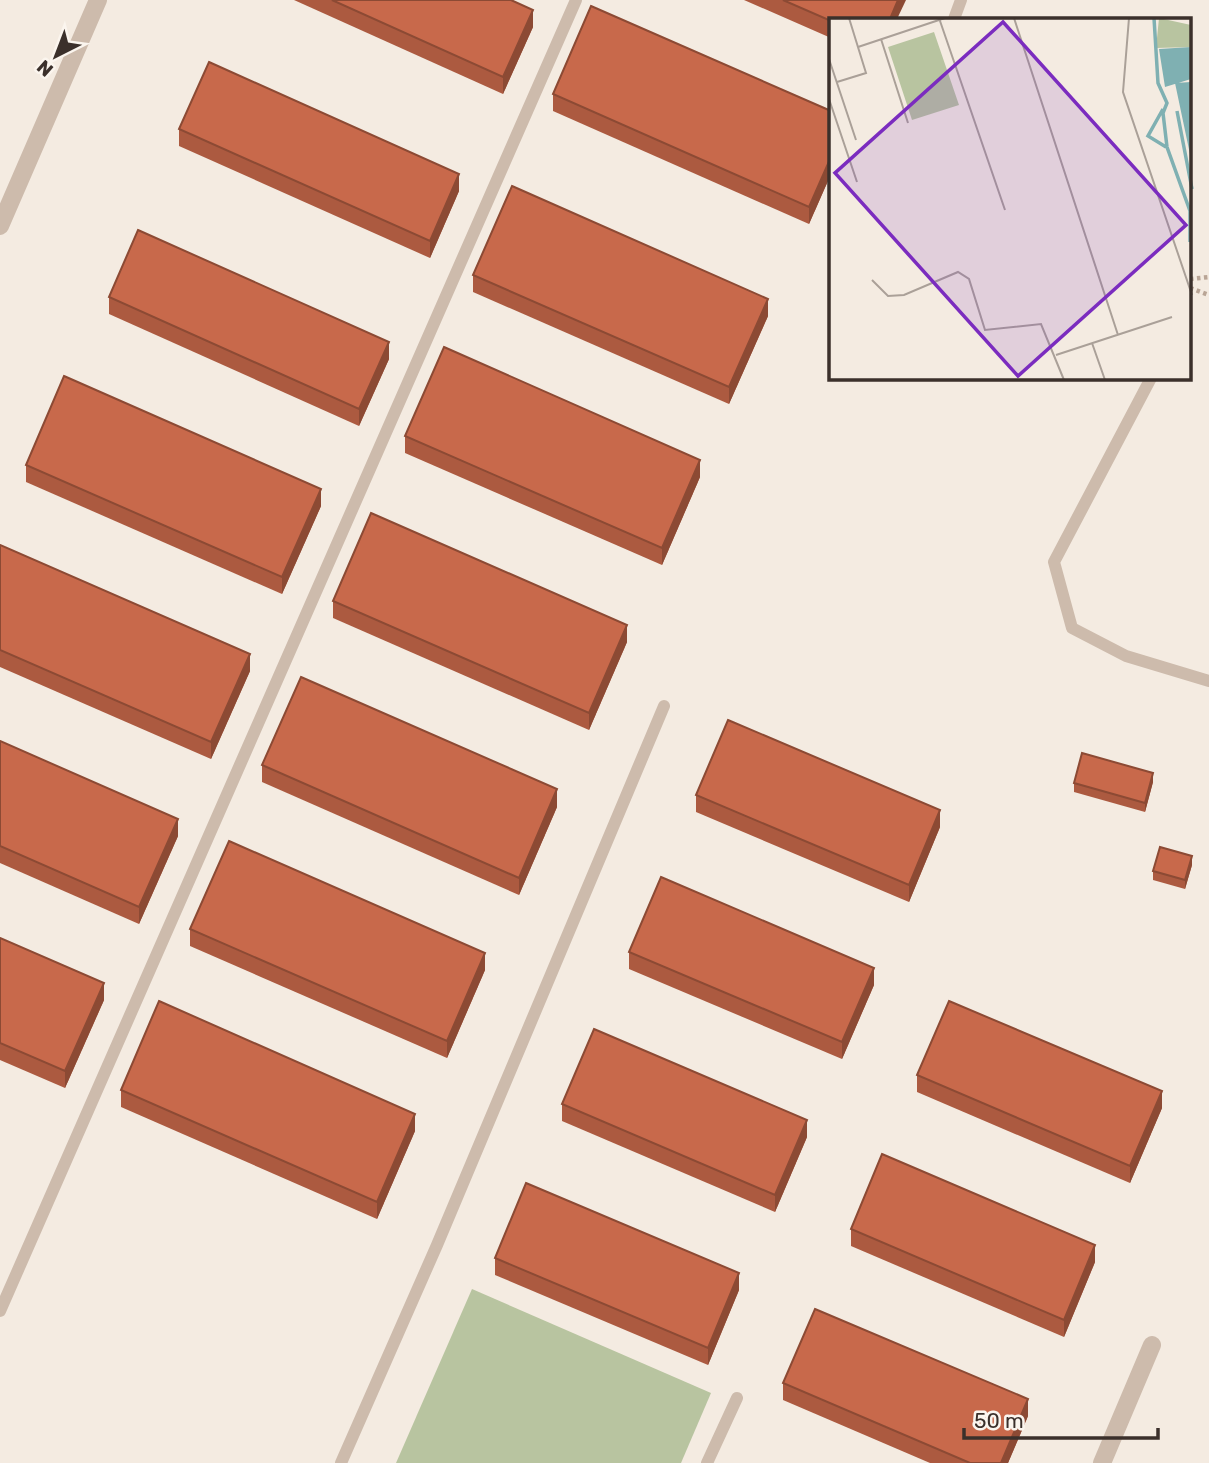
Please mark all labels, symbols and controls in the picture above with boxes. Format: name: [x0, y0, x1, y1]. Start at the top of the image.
inset map: [829, 18, 1192, 380]
north arrow: [21, 21, 91, 91]
text: N: [32, 55, 58, 81]
scale bar: [964, 1396, 1158, 1440]
text: 50 m: [974, 1408, 1024, 1433]

